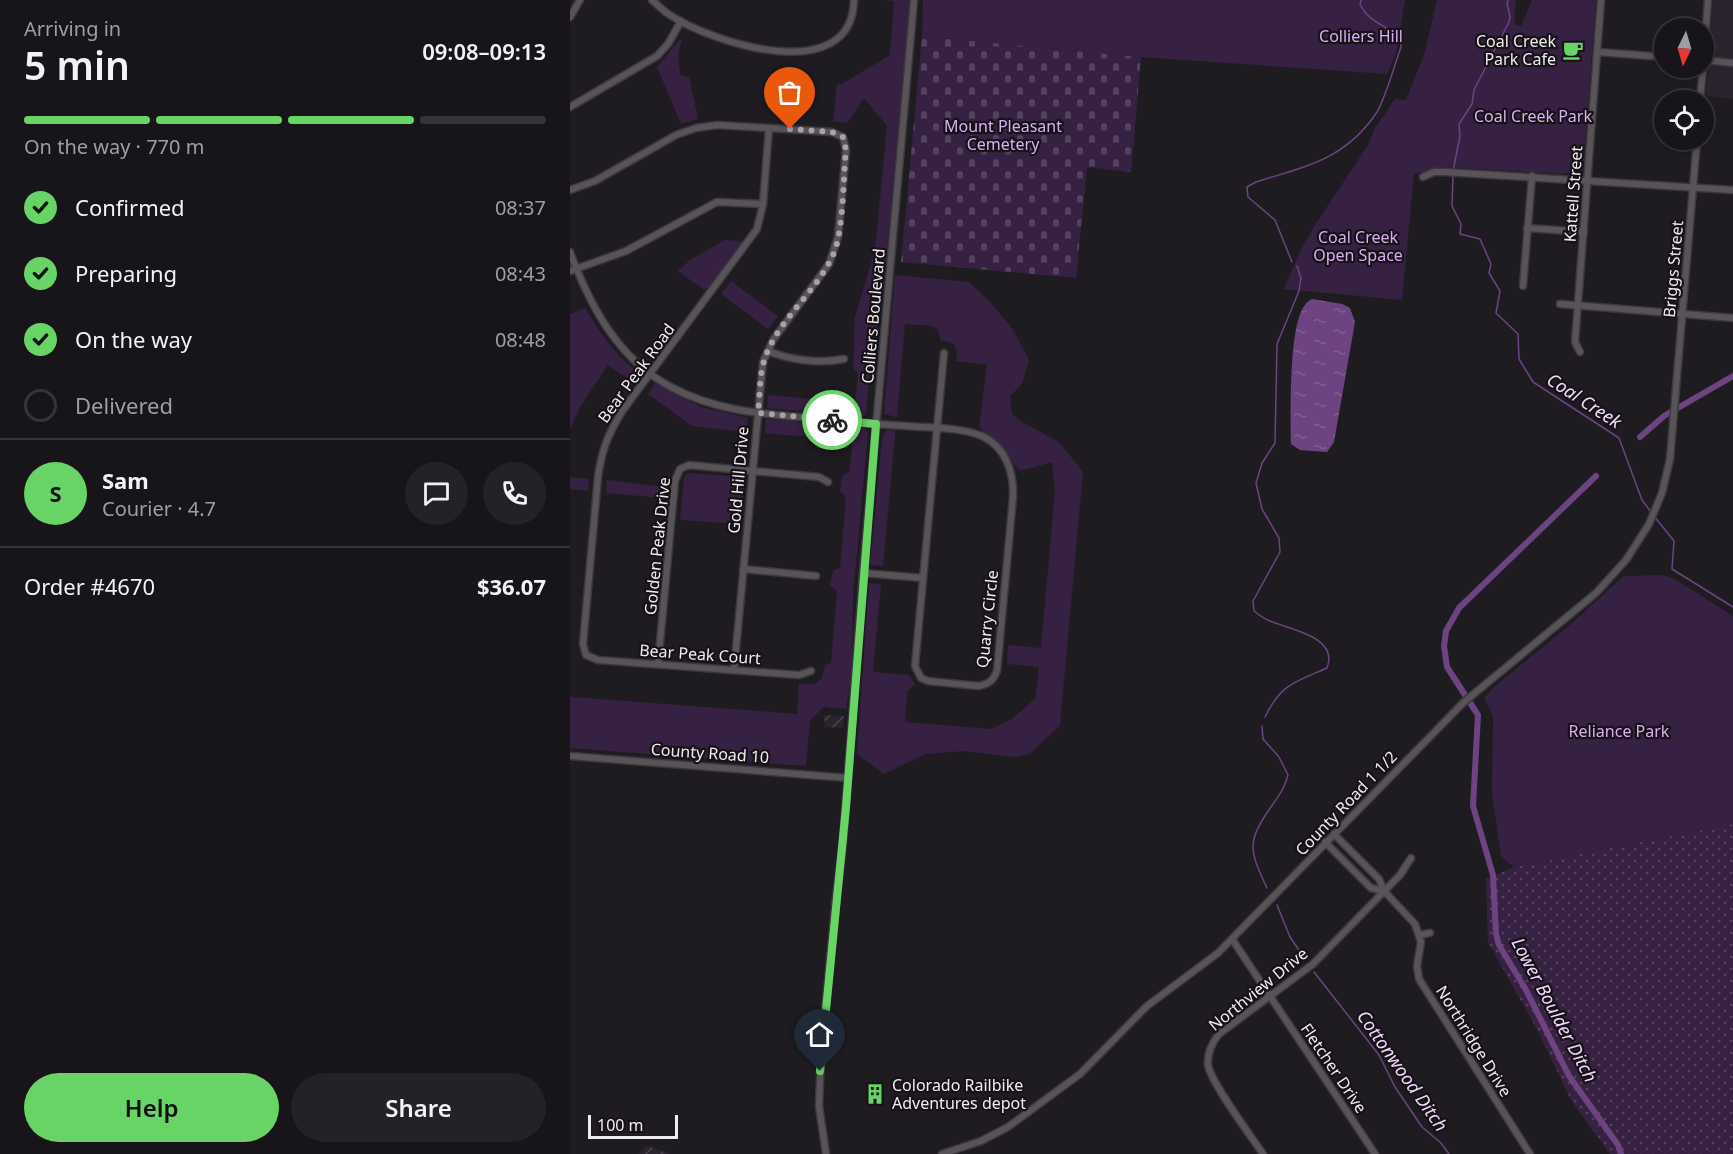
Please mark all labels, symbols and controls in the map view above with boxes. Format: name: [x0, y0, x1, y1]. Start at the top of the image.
text: Arriving in: [24, 15, 121, 42]
north arrow: [1654, 18, 1714, 78]
map controls: [1654, 18, 1714, 150]
park label: Colliers Hill: [1319, 25, 1403, 47]
place label: Coal Creek Park Cafe: [1476, 30, 1556, 70]
text: 09:08–09:13: [422, 36, 546, 66]
text: 5 min: [24, 38, 130, 91]
cafe icon: Coal Creek Park Cafe: [1561, 38, 1585, 62]
pin: [764, 67, 815, 129]
icon: bag: [773, 76, 806, 109]
button: locate: [1654, 90, 1714, 150]
park label: Coal Creek Park: [1474, 105, 1592, 127]
park label: Mount Pleasant Cemetery: [944, 115, 1062, 155]
text: On the way · 770 m: [24, 133, 204, 160]
street label: Kattell Street: [1559, 145, 1587, 243]
icon: check: [24, 191, 57, 224]
text: Confirmed: [75, 192, 185, 222]
text: 08:37: [495, 194, 546, 221]
street label: Briggs Street: [1658, 219, 1688, 318]
park label: Coal Creek Open Space: [1313, 226, 1403, 266]
street label: Colliers Boulevard: [856, 247, 890, 385]
icon: check: [24, 257, 57, 290]
text: Preparing: [75, 258, 177, 288]
text: 08:43: [495, 260, 546, 287]
street label: Bear Peak Road: [592, 319, 680, 427]
icon: check: [24, 323, 57, 356]
text: On the way: [75, 324, 192, 354]
text: 08:48: [495, 326, 546, 353]
water label: Coal Creek: [1543, 367, 1627, 434]
text: Delivered: [75, 390, 173, 420]
courier: [802, 390, 862, 450]
icon: bike: [816, 404, 849, 437]
street label: Gold Hill Drive: [722, 426, 754, 534]
button: chat: [405, 462, 468, 525]
button: phone: [483, 462, 546, 525]
text: Sam: [102, 465, 149, 495]
street label: Golden Peak Drive: [639, 476, 675, 616]
text: S: [49, 478, 62, 508]
text: Courier · 4.7: [102, 495, 216, 522]
street label: Quarry Circle: [971, 569, 1003, 669]
text: Order #4670: [24, 571, 155, 601]
text: $36.07: [477, 571, 546, 601]
street label: Bear Peak Court: [639, 639, 762, 669]
park label: Reliance Park: [1569, 720, 1670, 742]
street label: County Road 10: [650, 738, 770, 768]
street label: County Road 1 1/2: [1290, 746, 1402, 860]
water label: Lower Boulder Ditch: [1507, 933, 1603, 1086]
street label: Northview Drive: [1204, 942, 1312, 1036]
street label: Northridge Drive: [1431, 981, 1517, 1101]
water label: Cottonwood Ditch: [1352, 1005, 1454, 1136]
pin: [794, 1009, 845, 1071]
icon: home: [803, 1018, 836, 1051]
street label: Fletcher Drive: [1296, 1019, 1372, 1117]
button: Help: [24, 1073, 279, 1142]
button: Share: [291, 1073, 546, 1142]
place label: Colorado Railbike Adventures depot: [892, 1074, 1026, 1114]
building icon: Colorado Railbike Adventures depot: [863, 1082, 887, 1106]
scale bar: [588, 1112, 678, 1140]
text: 100 m: [597, 1114, 644, 1136]

